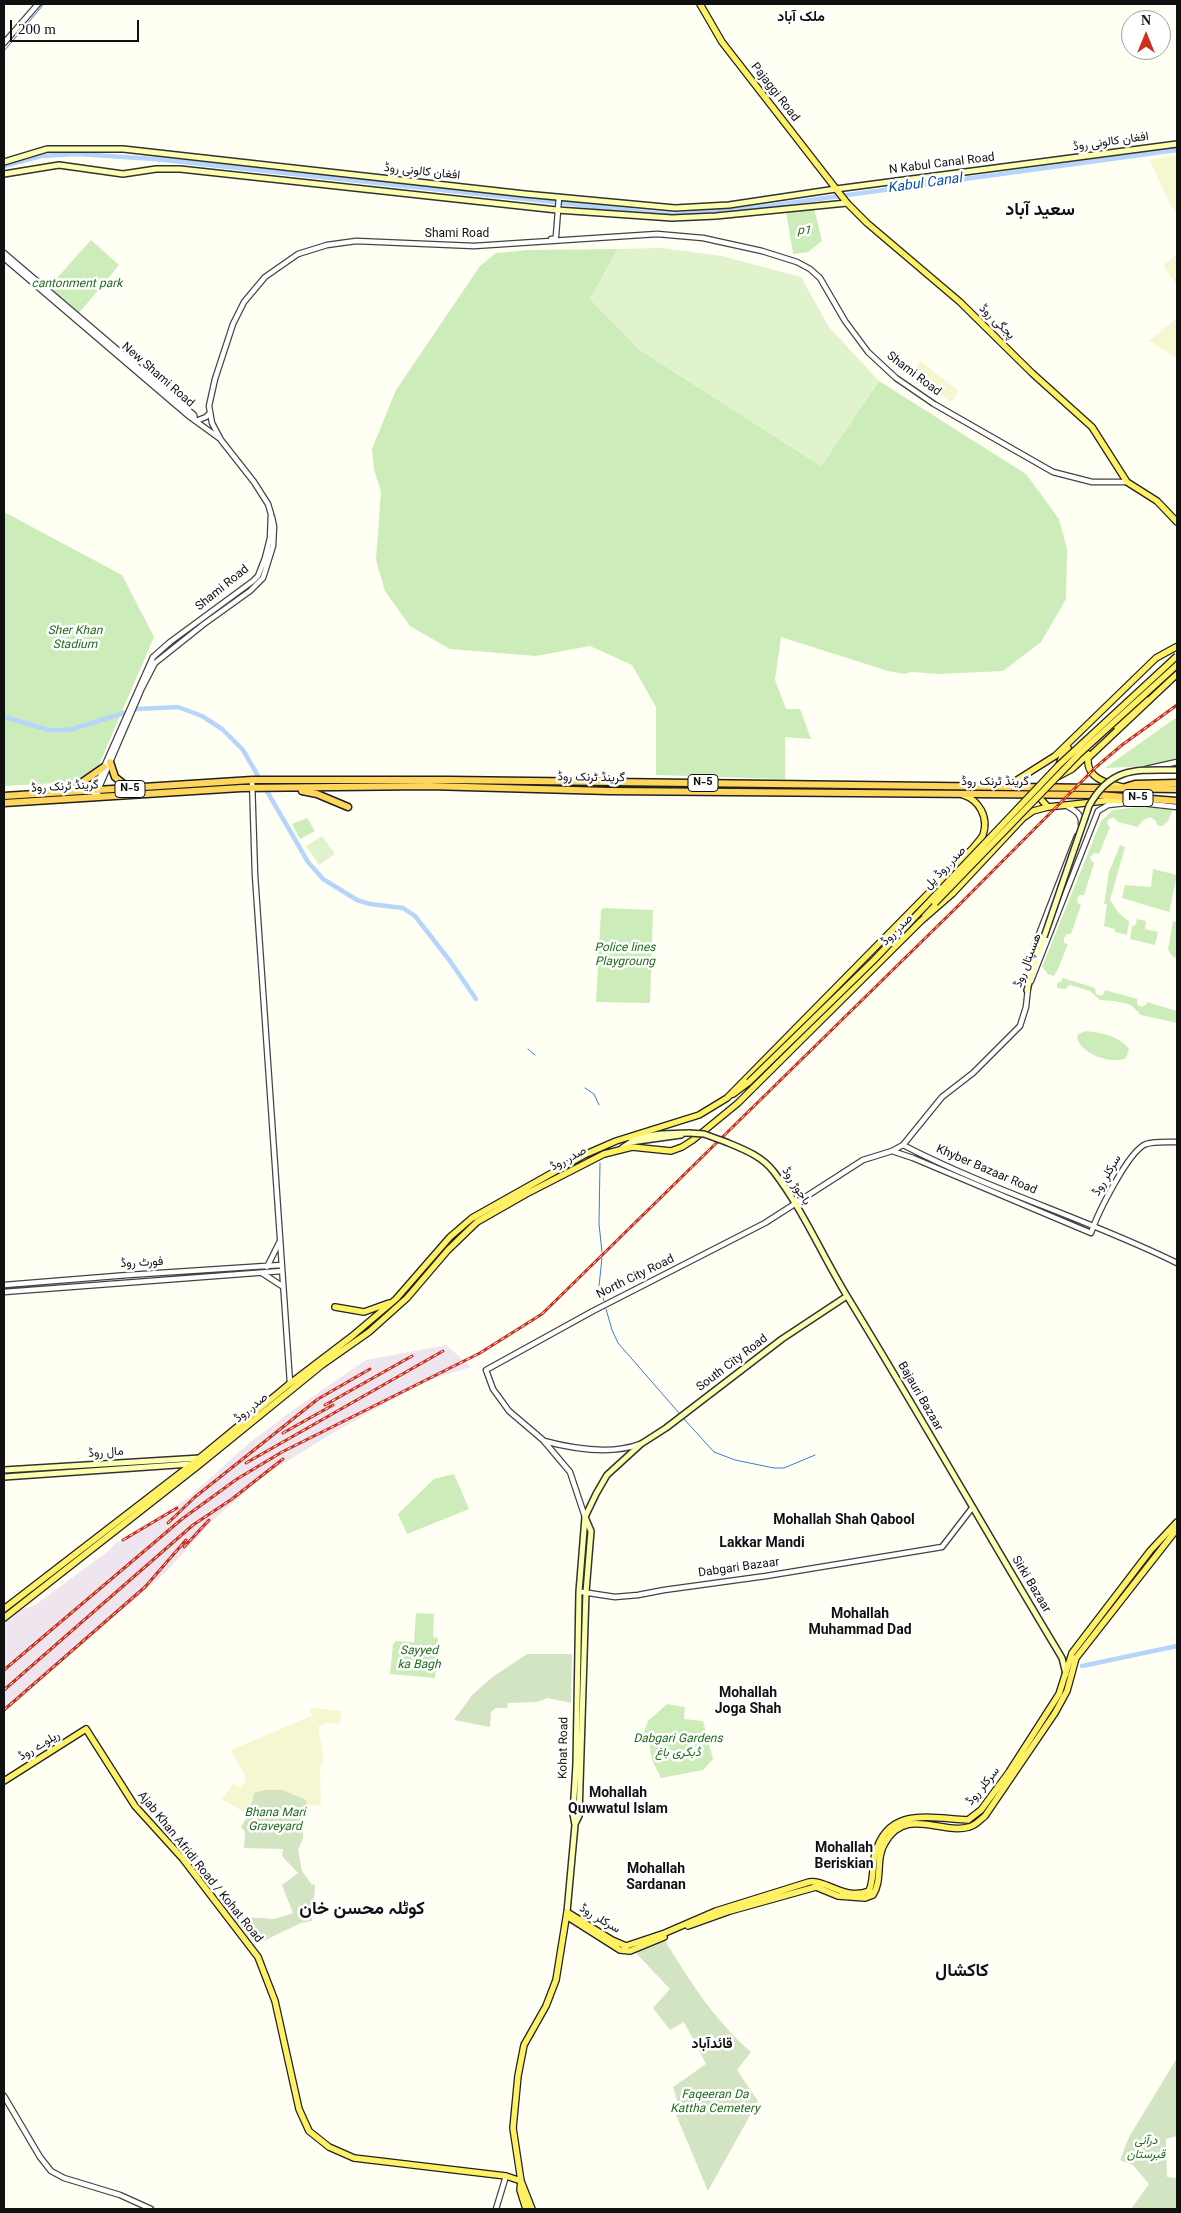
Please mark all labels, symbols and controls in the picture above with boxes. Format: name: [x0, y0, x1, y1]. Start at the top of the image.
scale bar: [12, 10, 141, 42]
north arrow: [1121, 10, 1171, 60]
district label: ملک آباد: [777, 11, 825, 27]
text: N: [1141, 13, 1151, 28]
text: 200 m: [18, 21, 56, 37]
street label: Pajaggi Road: [747, 61, 801, 125]
street label: افغان کالونی روڈ: [1072, 131, 1150, 155]
street label: N Kabul Canal Road: [888, 151, 996, 179]
street label: افغان کالونی روڈ: [383, 162, 461, 184]
water label: Kabul Canal: [887, 171, 963, 199]
district label: سعید آباد: [1005, 201, 1075, 223]
park label: p1: [797, 225, 811, 239]
street label: Shami Road: [425, 228, 489, 242]
park label: cantonment park: [32, 278, 122, 292]
street label: پجگی روڈ: [975, 303, 1017, 343]
street label: New Shami Road: [118, 341, 196, 411]
street label: Shami Road: [883, 350, 943, 400]
street label: Shami Road: [193, 563, 253, 615]
park label: Sher Khan Stadium: [48, 625, 102, 653]
street label: گرینڈ ٹرنک روڈ: [557, 771, 625, 787]
road number: N-5: [688, 774, 718, 791]
street label: گرینڈ ٹرنک روڈ: [961, 776, 1029, 790]
street label: گرینڈ ٹرنک روڈ: [31, 779, 99, 797]
road number: N-5: [115, 781, 145, 798]
road number: N-5: [1123, 790, 1153, 806]
street label: صدر روڈ پل: [922, 845, 970, 893]
street label: صدر روڈ: [879, 912, 917, 950]
street label: ھسپتال روڈ: [1012, 932, 1046, 990]
park label: Police lines Playgroung: [594, 942, 656, 970]
street label: Khyber Bazaar Road: [933, 1143, 1039, 1199]
street label: صدر روڈ: [549, 1145, 589, 1175]
street label: سرکلر روڈ: [1091, 1153, 1125, 1199]
street label: باجوڑ روڈ: [777, 1165, 813, 1209]
street label: North City Road: [595, 1253, 677, 1303]
street label: فورٹ روڈ: [120, 1256, 164, 1272]
street label: South City Road: [695, 1333, 771, 1395]
street label: Bajauri Bazaar: [893, 1360, 945, 1434]
street label: صدر روڈ: [232, 1391, 272, 1427]
street label: مال روڈ: [88, 1446, 124, 1462]
district label: Mohallah Shah Qabool: [773, 1514, 915, 1530]
district label: Lakkar Mandi: [719, 1537, 805, 1553]
street label: Sirki Bazaar: [1007, 1554, 1053, 1616]
street label: Dabgari Bazaar: [698, 1556, 780, 1582]
district label: Mohallah Muhammad Dad: [808, 1608, 912, 1640]
park label: Sayyed ka Bagh: [397, 1645, 441, 1673]
district label: Mohallah Joga Shah: [715, 1687, 781, 1720]
street label: Kohat Road: [557, 1717, 573, 1779]
street label: ریلوے روڈ: [17, 1729, 63, 1765]
park label: Dabgari Gardens ڈبگری باغ: [633, 1733, 723, 1761]
street label: سرکلر روڈ: [964, 1765, 1004, 1809]
district label: Mohallah Quwwatul Islam: [568, 1787, 668, 1820]
street label: Ajab Khan Afridi Road / Kohat Road: [133, 1789, 265, 1947]
park label: Bhana Mari Graveyard: [245, 1807, 305, 1835]
district label: Mohallah Beriskian: [814, 1842, 874, 1874]
district label: Mohallah Sardanan: [626, 1863, 686, 1895]
district label: کوٹلہ محسن خان: [299, 1900, 425, 1922]
street label: سرکلر روڈ: [576, 1902, 622, 1938]
district label: کاکشال: [935, 1962, 989, 1984]
district label: قائدآباد: [691, 2038, 733, 2054]
park label: Faqeeran Da Kattha Cemetery: [670, 2089, 760, 2117]
park label: درآنی قبرستان: [1127, 2135, 1165, 2163]

